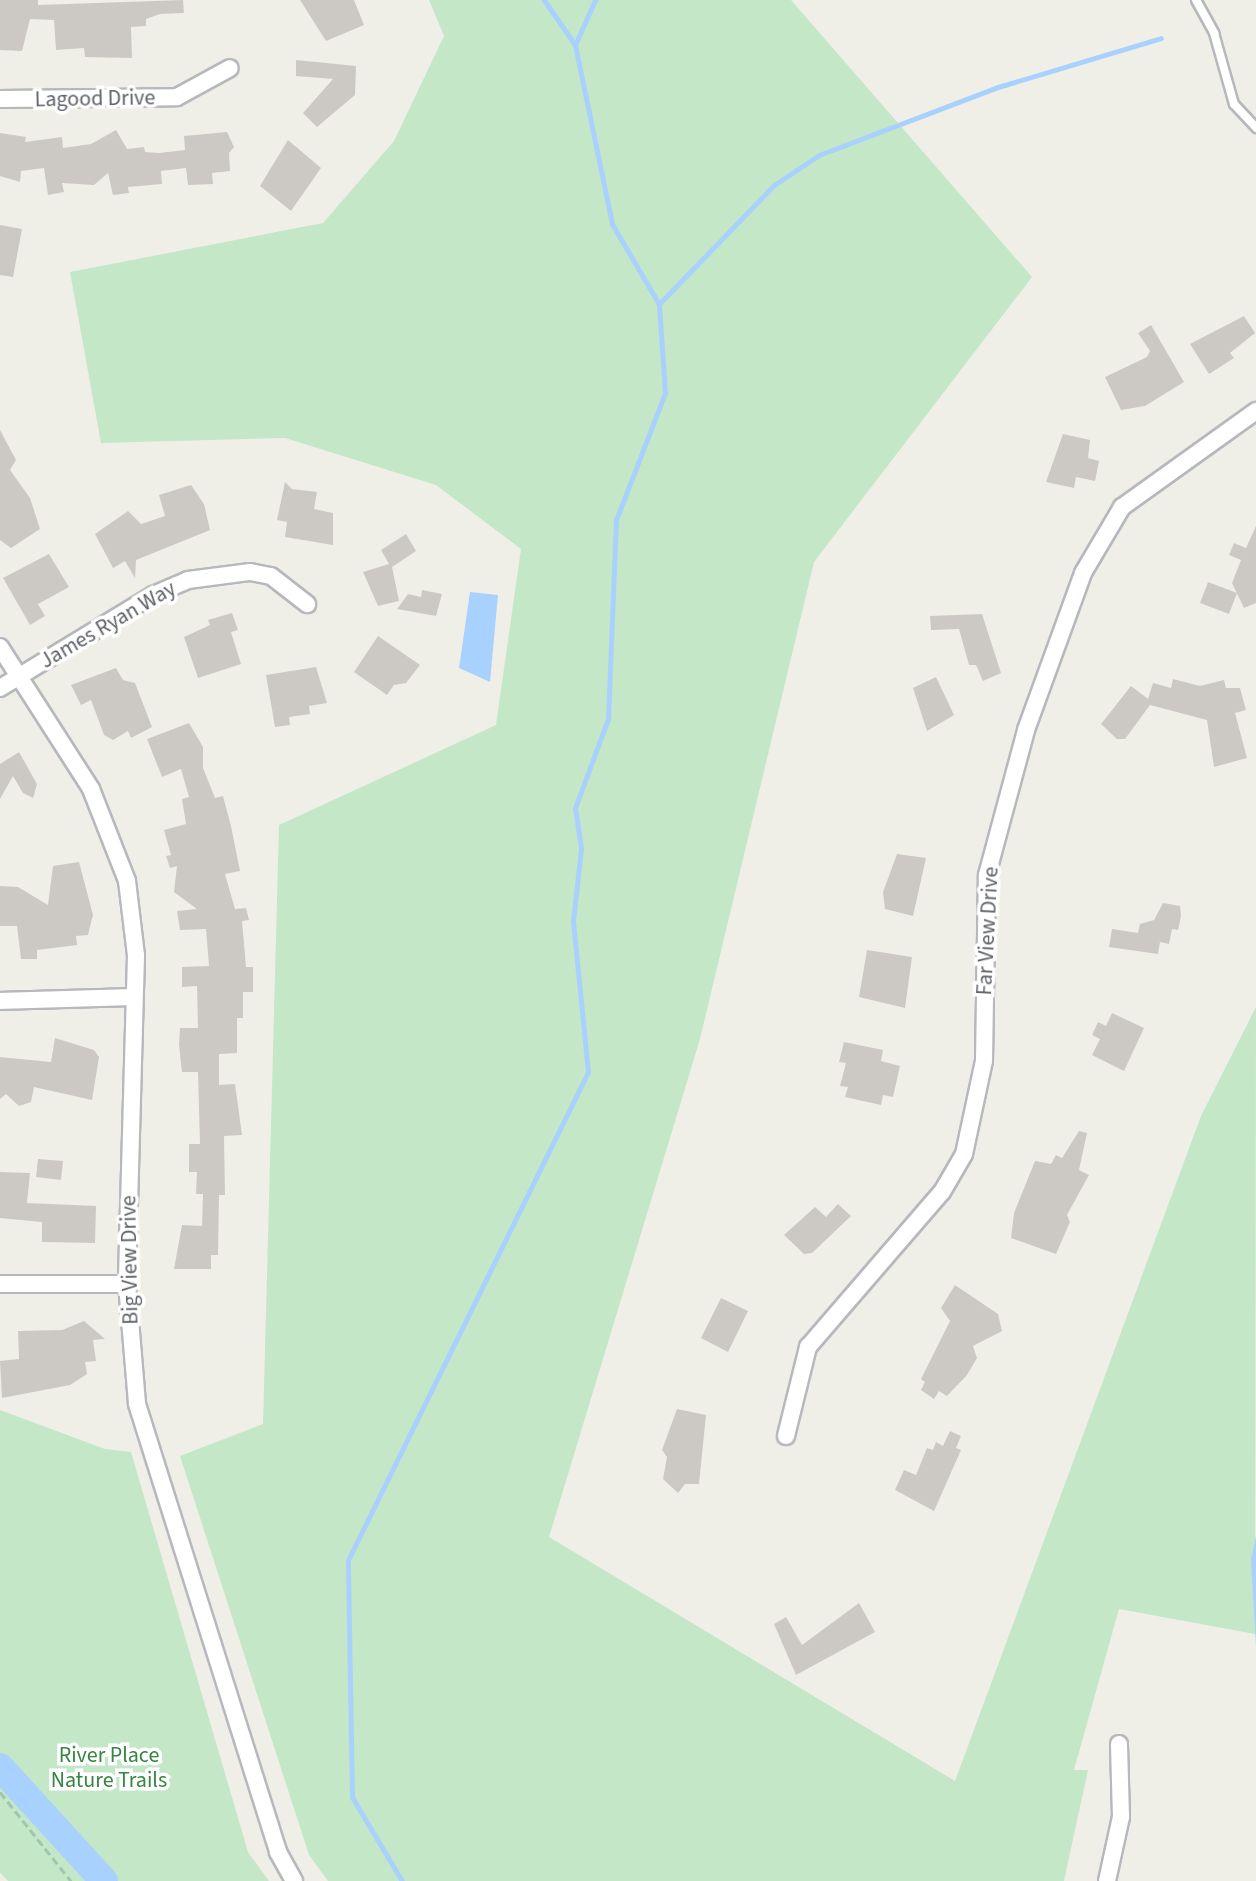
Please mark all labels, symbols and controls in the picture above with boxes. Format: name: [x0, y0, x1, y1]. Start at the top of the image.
street label: Lagood Drive: [34, 85, 156, 113]
street label: James Ryan Way: [35, 575, 181, 675]
street label: Far View Drive: [971, 866, 1005, 996]
street label: Big View Drive: [116, 1195, 144, 1325]
park label: River Place Nature Trails: [51, 1742, 167, 1794]

